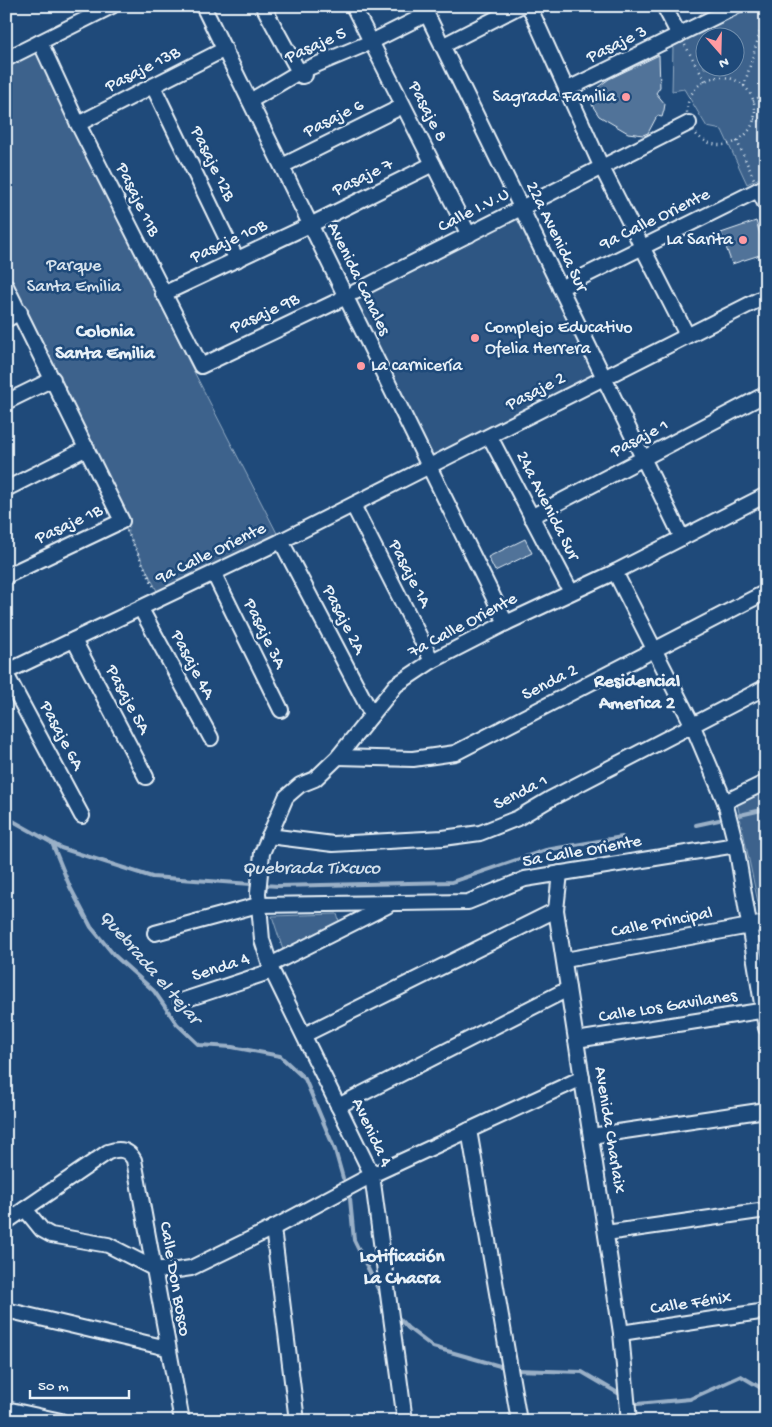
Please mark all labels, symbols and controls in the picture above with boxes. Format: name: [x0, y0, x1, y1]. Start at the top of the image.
street label: Pasaje 3: [582, 21, 651, 69]
street label: Pasaje 5: [281, 23, 350, 69]
north arrow: [694, 28, 744, 78]
street label: Pasaje 13B: [101, 42, 185, 98]
text: N: [716, 52, 731, 71]
street label: Pasaje 8: [402, 77, 451, 146]
place label: Sagrada Familia: [492, 87, 617, 108]
marker: Sagrada Familia: [620, 91, 632, 103]
street label: Pasaje 6: [300, 95, 368, 143]
street label: Pasaje 12B: [184, 122, 239, 206]
street label: Pasaje 7: [328, 154, 397, 202]
street label: Pasaje 11B: [110, 159, 164, 241]
street label: 22a Avenida Sur: [520, 178, 592, 297]
street label: Calle I.V.U: [435, 184, 513, 238]
street label: 9a Calle Oriente: [596, 184, 714, 256]
street label: Pasaje 10B: [186, 215, 271, 269]
street label: Avenida Canales: [322, 219, 395, 340]
place label: La Sarita: [666, 230, 734, 251]
marker: La Sarita: [737, 234, 749, 246]
park label: Parque Santa Emilia: [27, 256, 122, 298]
street label: Pasaje 9B: [226, 289, 303, 339]
place label: Complejo Educativo Ofelia Herrera: [485, 318, 633, 360]
district label: Colonia Santa Emilia: [55, 321, 156, 366]
marker: Complejo Educativo Ofelia Herrera: [469, 332, 481, 344]
place label: La carnicería: [371, 356, 463, 377]
marker: La carnicería: [355, 360, 367, 372]
street label: Pasaje 2: [502, 368, 570, 416]
street label: Pasaje 1: [607, 415, 673, 463]
street label: 24a Avenida Sur: [510, 448, 584, 566]
street label: Pasaje 1B: [31, 500, 107, 550]
street label: 9a Calle Oriente: [152, 518, 270, 590]
street label: Pasaje 1A: [383, 536, 436, 613]
street label: Pasaje 2A: [316, 581, 370, 659]
street label: 7a Calle Oriente: [404, 588, 522, 664]
street label: Pasaje 3A: [238, 595, 291, 674]
street label: Pasaje 4A: [165, 626, 219, 704]
street label: Senda 2: [519, 660, 582, 706]
street label: Pasaje 5A: [100, 661, 155, 739]
district label: Residencial America 2: [593, 671, 680, 716]
street label: Pasaje 6A: [34, 697, 89, 775]
street label: Senda 1: [490, 770, 552, 816]
street label: 5a Calle Oriente: [521, 831, 644, 873]
water label: Quebrada Tixcuco: [242, 858, 381, 881]
street label: Calle Principal: [610, 903, 715, 943]
water label: Quebrada el tejar: [93, 906, 208, 1033]
street label: Senda 4: [189, 949, 253, 987]
street label: Calle Los Gavilanes: [597, 985, 740, 1028]
street label: Avenida Charlaix: [589, 1065, 629, 1195]
street label: Avenida 4: [346, 1095, 396, 1171]
street label: Calle Don Bosco: [154, 1220, 194, 1338]
district label: Lotificación La Chacra: [359, 1246, 446, 1291]
street label: Calle Fénix: [649, 1288, 733, 1320]
scale bar: [30, 1367, 129, 1399]
text: 50 m: [38, 1378, 69, 1396]

